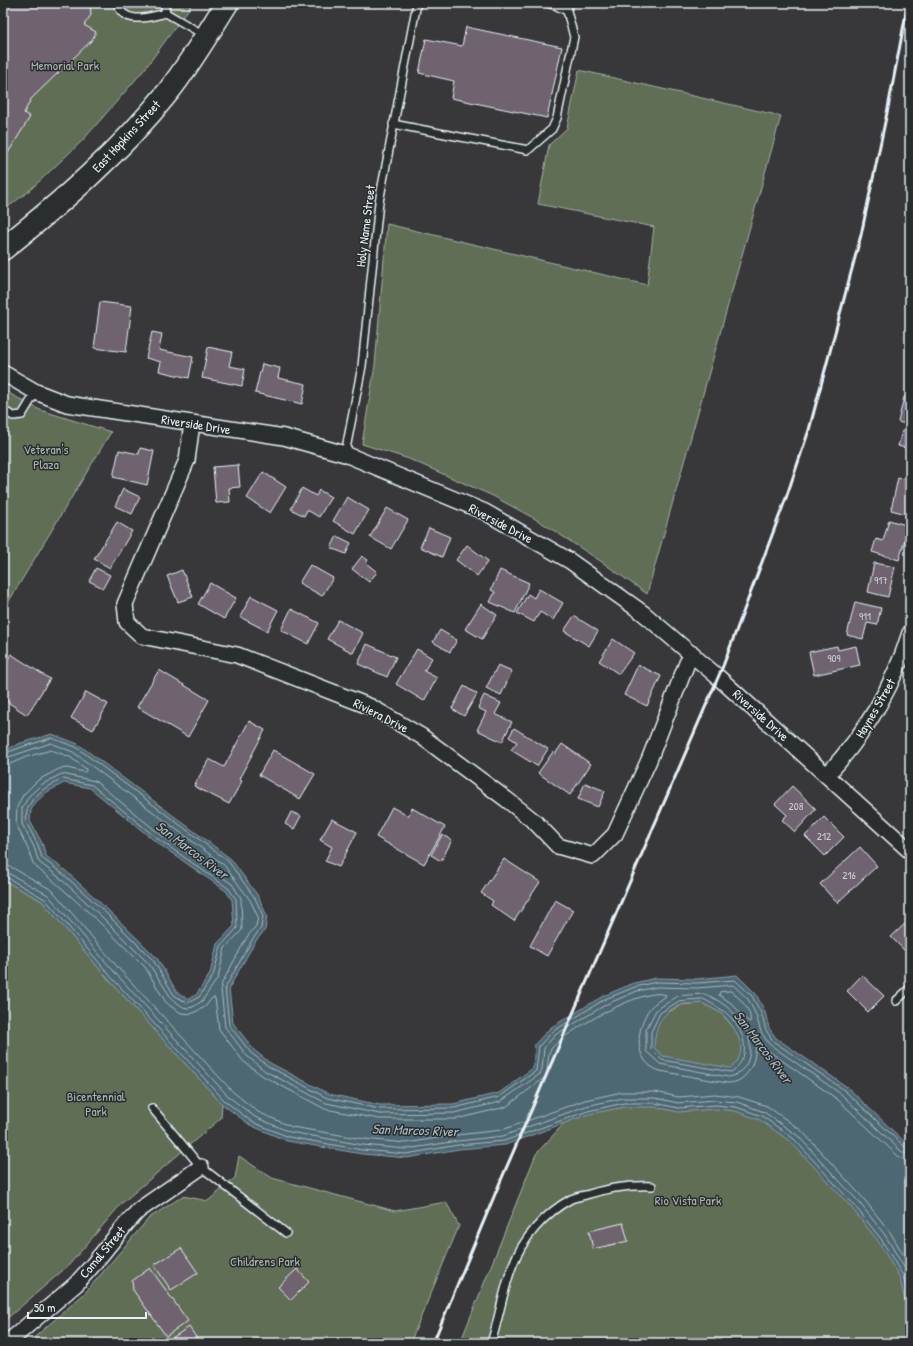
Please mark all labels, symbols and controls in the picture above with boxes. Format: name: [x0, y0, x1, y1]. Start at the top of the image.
park label: Memorial Park: [31, 56, 100, 74]
street label: East Hopkins Street: [88, 96, 165, 176]
street label: Holy Name Street: [351, 183, 379, 268]
street label: Riverside Drive: [160, 410, 232, 438]
park label: Veteran's Plaza: [23, 440, 69, 473]
street label: Riverside Drive: [466, 499, 536, 547]
house number: 917: [874, 573, 888, 587]
house number: 911: [859, 609, 871, 623]
house number: 909: [827, 651, 841, 665]
street label: Haynes Street: [851, 674, 900, 741]
street label: Riverside Drive: [729, 685, 793, 745]
street label: Riviera Drive: [350, 693, 412, 737]
house number: 208: [789, 799, 804, 813]
water label: San Marcos River: [152, 816, 234, 884]
house number: 212: [817, 829, 831, 843]
house number: 216: [842, 868, 856, 882]
water label: San Marcos River: [730, 1006, 798, 1088]
park label: Bicentennial Park: [67, 1087, 126, 1120]
water label: San Marcos River: [372, 1118, 460, 1141]
park label: Rio Vista Park: [655, 1191, 722, 1209]
street label: Comal Street: [75, 1222, 129, 1282]
park label: Childrens Park: [230, 1252, 301, 1270]
scale bar: [28, 1294, 146, 1320]
text: 50 m: [34, 1299, 55, 1316]

